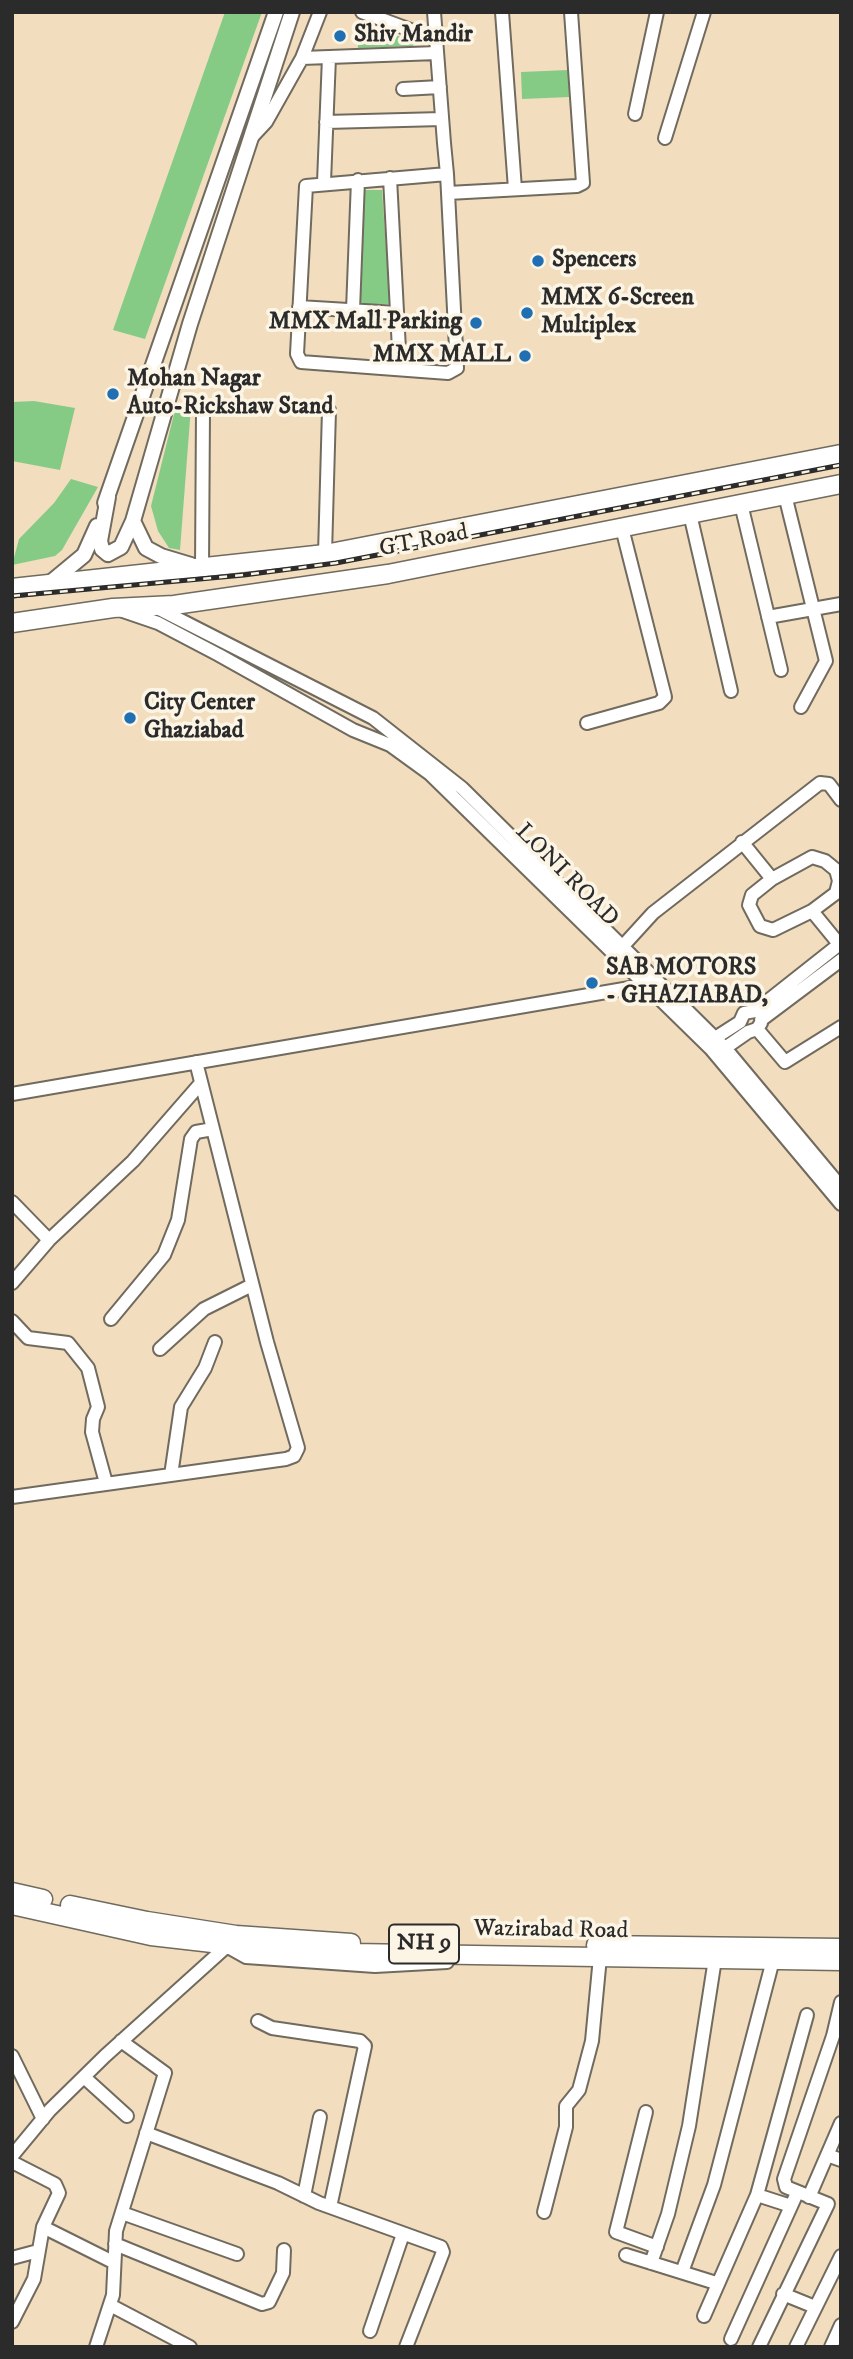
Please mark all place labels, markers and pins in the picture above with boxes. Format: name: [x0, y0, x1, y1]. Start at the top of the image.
place label: Shiv Mandir: [354, 22, 473, 50]
marker: Shiv Mandir: [332, 28, 348, 44]
place label: Spencers: [552, 247, 636, 275]
marker: Spencers: [530, 253, 546, 269]
place label: MMX 6-Screen Multiplex: [541, 285, 694, 341]
marker: MMX 6-Screen Multiplex: [519, 305, 535, 321]
place label: MMX Mall Parking: [269, 309, 462, 337]
marker: MMX Mall Parking: [468, 315, 484, 331]
place label: MMX MALL: [373, 342, 511, 370]
marker: MMX MALL: [517, 348, 533, 364]
place label: Mohan Nagar Auto-Rickshaw Stand: [127, 366, 333, 422]
marker: Mohan Nagar Auto-Rickshaw Stand: [105, 386, 121, 402]
place label: City Center Ghaziabad: [144, 690, 255, 746]
marker: City Center Ghaziabad: [122, 710, 138, 726]
place label: SAB MOTORS - GHAZIABAD,: [606, 955, 768, 1011]
marker: SAB MOTORS - GHAZIABAD,: [584, 975, 600, 991]

